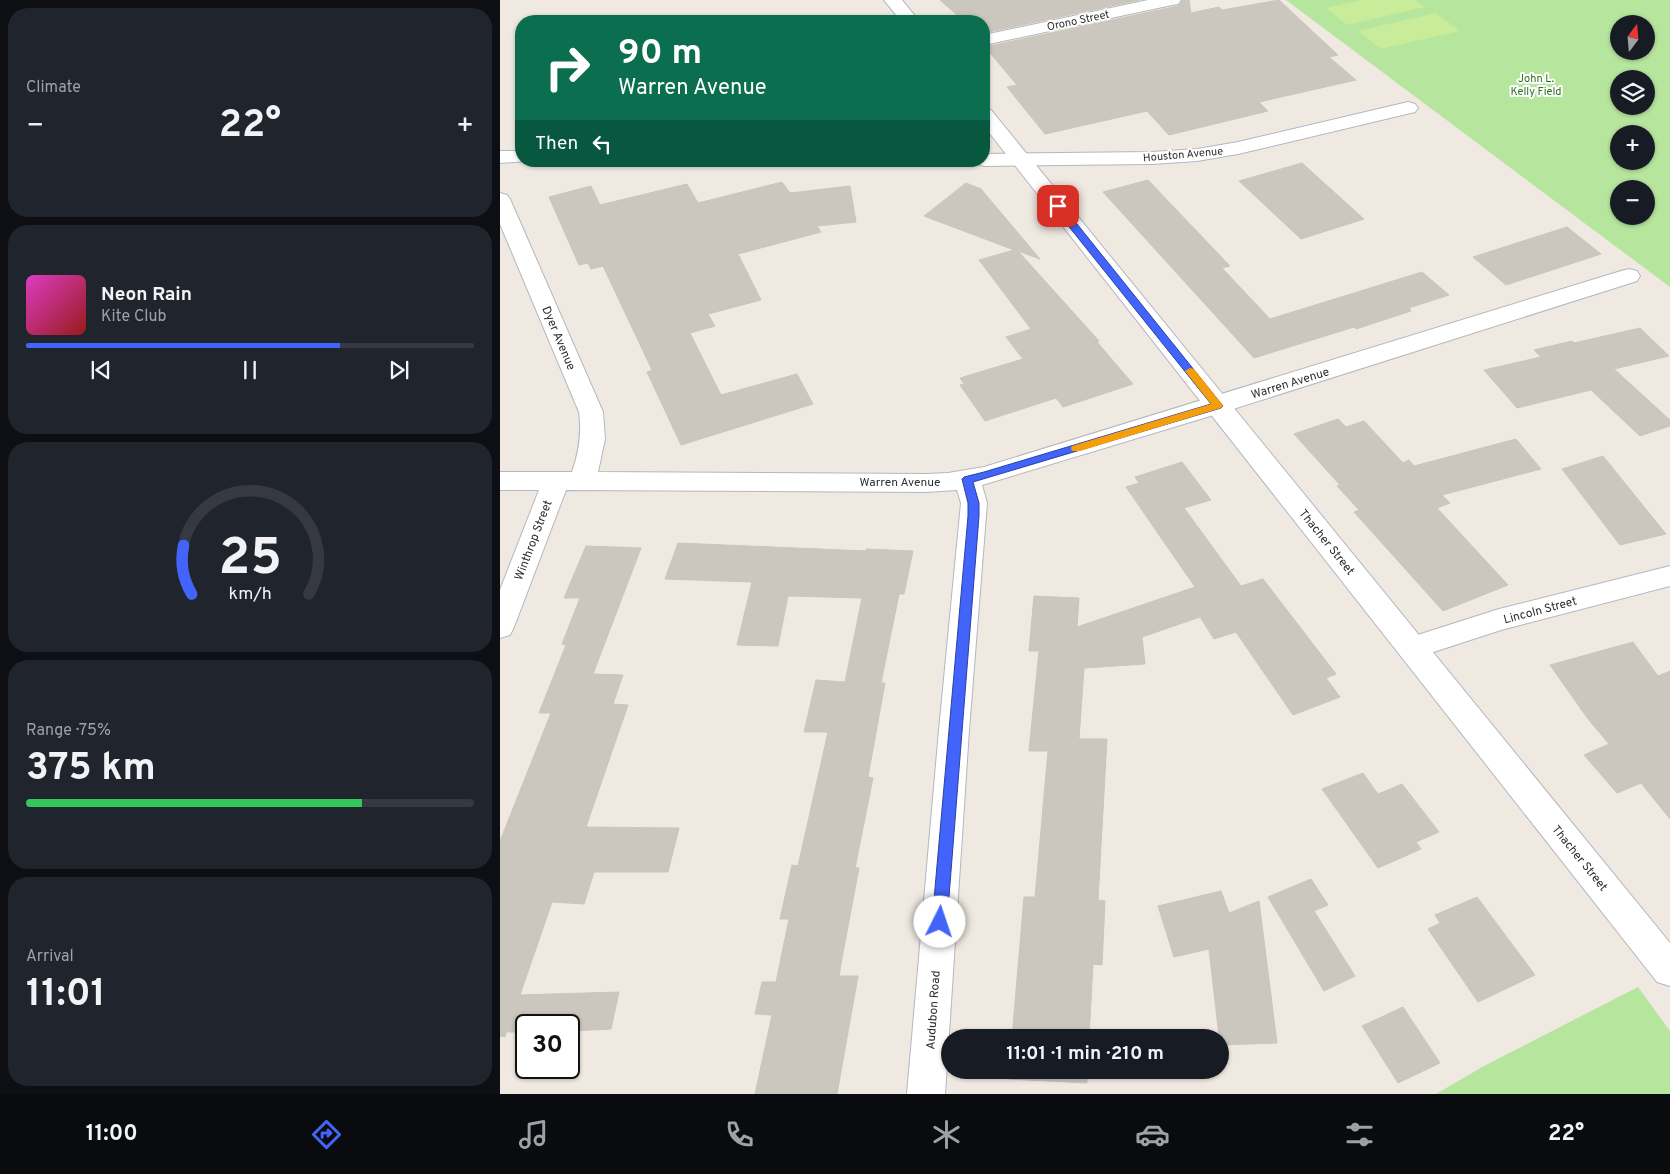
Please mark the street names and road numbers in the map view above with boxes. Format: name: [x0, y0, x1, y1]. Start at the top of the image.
street label: Orono Street: [1046, 8, 1111, 34]
street label: Houston Avenue: [1142, 145, 1224, 165]
street label: Dyer Avenue: [537, 304, 579, 373]
street label: Warren Avenue: [1249, 364, 1331, 403]
street label: Warren Avenue: [859, 475, 941, 491]
street label: Winthrop Street: [511, 498, 557, 583]
street label: Thacher Street: [1295, 506, 1358, 579]
street label: Lincoln Street: [1502, 594, 1579, 628]
street label: Thacher Street: [1548, 822, 1611, 895]
street label: Audubon Road: [923, 970, 945, 1050]

